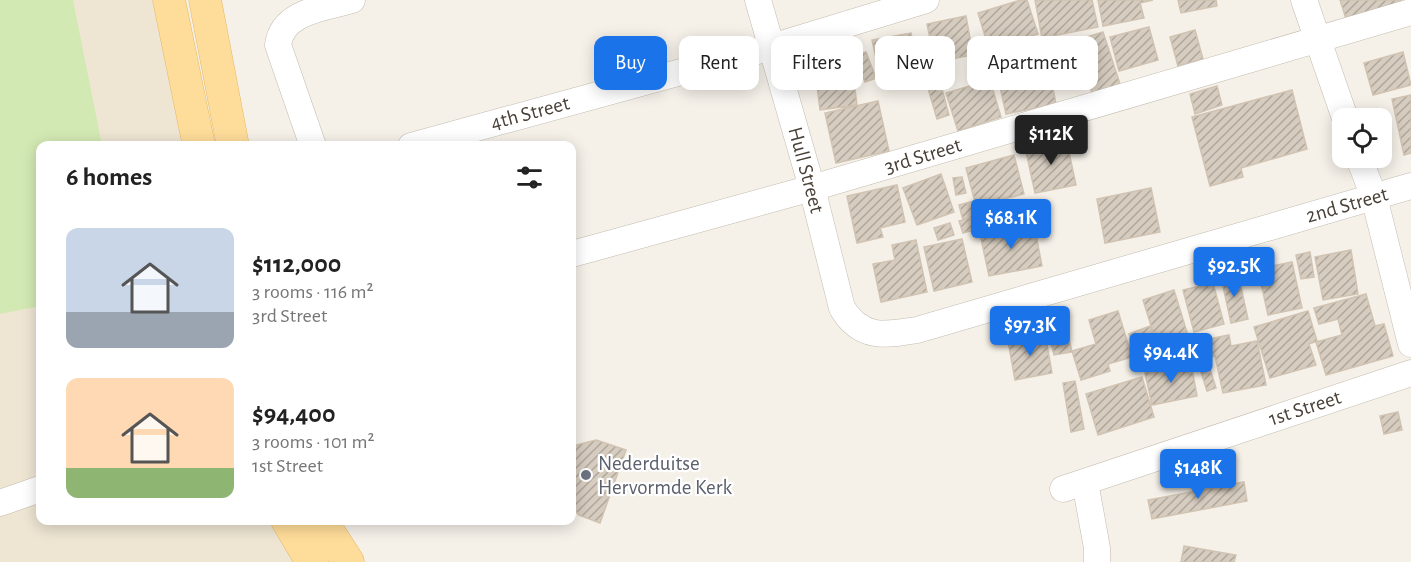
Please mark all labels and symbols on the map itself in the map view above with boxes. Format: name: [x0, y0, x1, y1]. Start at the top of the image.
street label: 4th Street: [488, 92, 572, 134]
pin: $112K: [1009, 115, 1093, 166]
street label: Hull Street: [784, 125, 828, 216]
street label: 3rd Street: [882, 134, 964, 178]
street label: 2nd Street: [1304, 183, 1391, 227]
pin: $68.1K: [962, 199, 1060, 250]
pin: $92.5K: [1185, 247, 1283, 298]
pin: $97.3K: [981, 306, 1079, 357]
pin: $94.4K: [1122, 333, 1220, 384]
street label: 1st Street: [1266, 386, 1344, 430]
pin: $148K: [1156, 449, 1240, 500]
place label: Nederduitse Hervormde Kerk: [598, 453, 732, 498]
marker: Nederduitse Hervormde Kerk: [579, 468, 593, 482]

